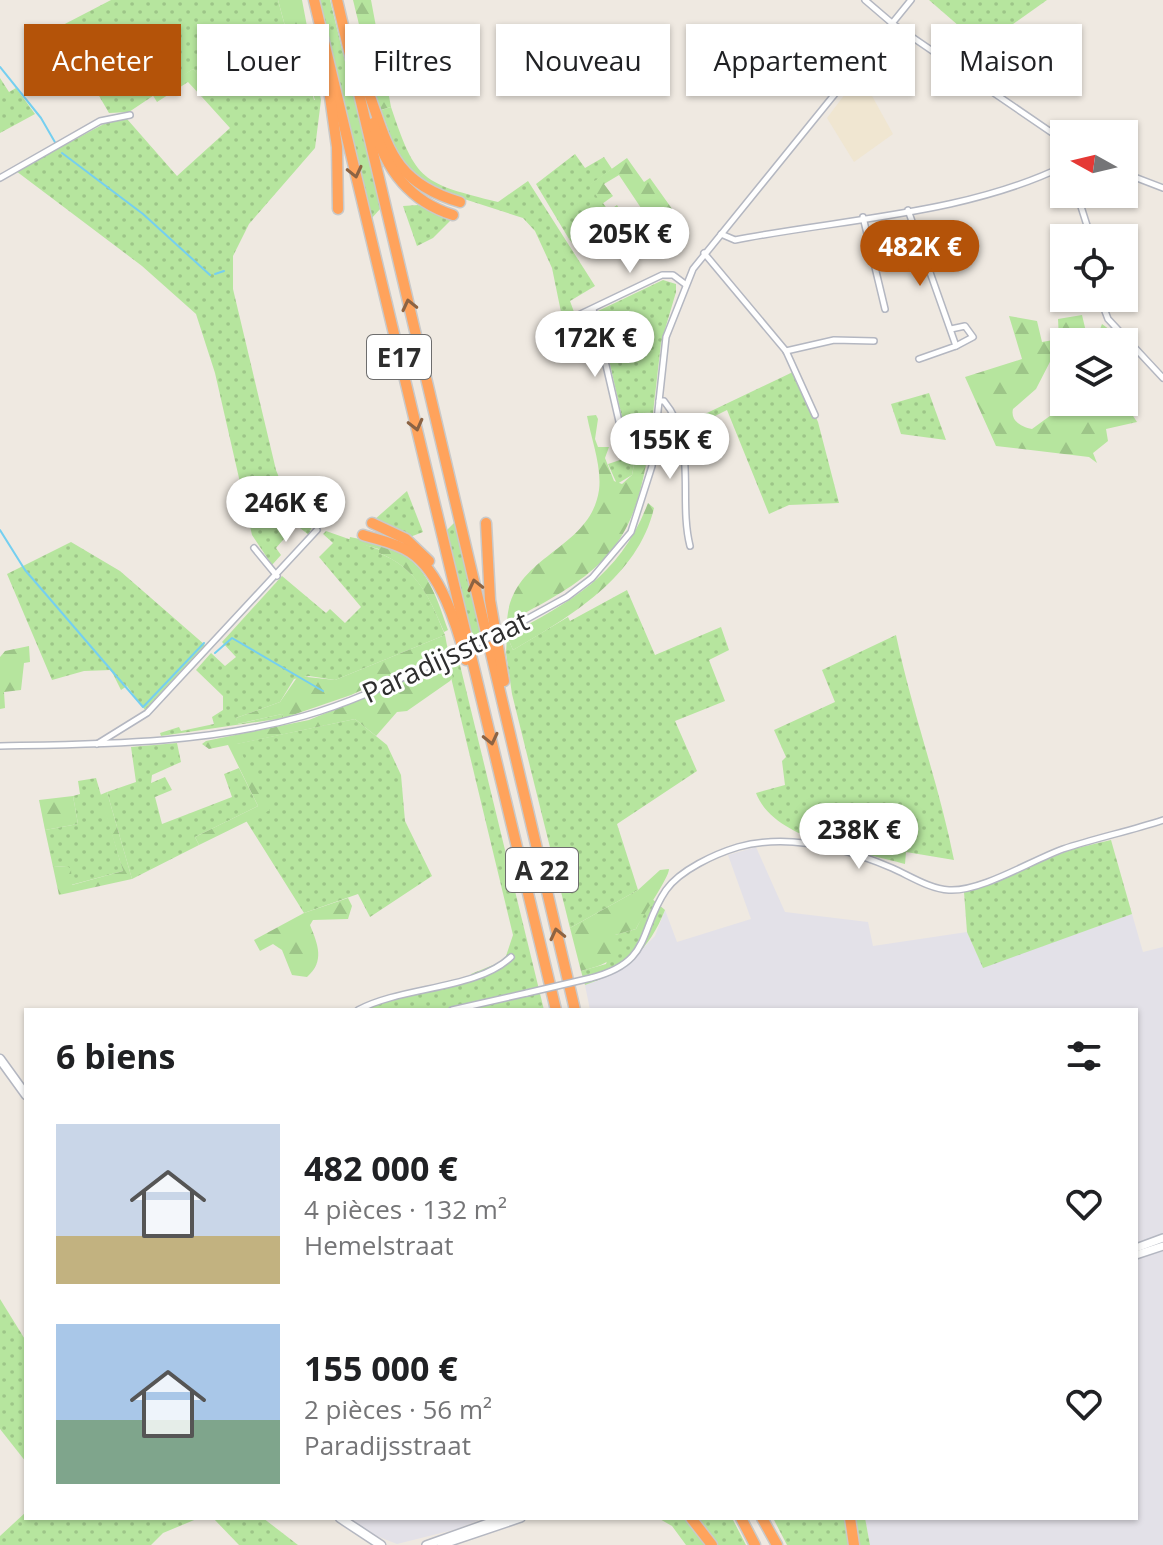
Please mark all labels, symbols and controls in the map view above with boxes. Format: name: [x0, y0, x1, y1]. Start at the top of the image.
chip: Acheter: [24, 24, 181, 96]
chip: Louer: [197, 24, 329, 96]
chip: Filtres: [345, 24, 480, 96]
chip: Nouveau: [496, 24, 670, 96]
chip: Appartement: [686, 24, 915, 96]
chip: Maison: [931, 24, 1082, 96]
north arrow: [1050, 120, 1138, 208]
map controls: [1050, 120, 1138, 416]
one-way arrow: [346, 165, 363, 178]
pin: 205K €: [565, 207, 695, 275]
text: 205K €: [588, 215, 672, 251]
pin: 482K €: [855, 220, 985, 288]
button: locate: [1050, 224, 1138, 312]
text: 482K €: [878, 228, 962, 264]
one-way arrow: [402, 299, 419, 312]
pin: 172K €: [530, 311, 660, 379]
text: 172K €: [553, 319, 637, 355]
button: layers: [1050, 328, 1138, 416]
road number: E17: [367, 335, 431, 379]
pin: 155K €: [605, 413, 735, 481]
one-way arrow: [406, 417, 423, 431]
text: 155K €: [628, 421, 712, 457]
pin: 246K €: [221, 476, 351, 544]
text: 246K €: [244, 484, 328, 520]
one-way arrow: [467, 579, 484, 593]
street label: Paradijsstraat: [355, 601, 535, 711]
one-way arrow: [482, 731, 499, 745]
pin: 238K €: [794, 803, 924, 871]
text: 238K €: [817, 811, 901, 847]
road number: A 22: [506, 848, 578, 892]
one-way arrow: [550, 928, 567, 941]
text: 6 biens: [56, 1033, 176, 1079]
icon: filters: [1062, 1034, 1106, 1078]
text: 482 000 €: [304, 1145, 458, 1191]
icon: home: [120, 1156, 216, 1252]
icon: heart: [1062, 1182, 1106, 1226]
text: 4 pièces · 132 m²: [304, 1191, 507, 1227]
text: Hemelstraat: [304, 1227, 453, 1263]
text: 155 000 €: [304, 1345, 458, 1391]
icon: home: [120, 1356, 216, 1452]
icon: heart: [1062, 1382, 1106, 1426]
text: 2 pièces · 56 m²: [304, 1391, 492, 1427]
text: Paradijsstraat: [304, 1427, 471, 1463]

